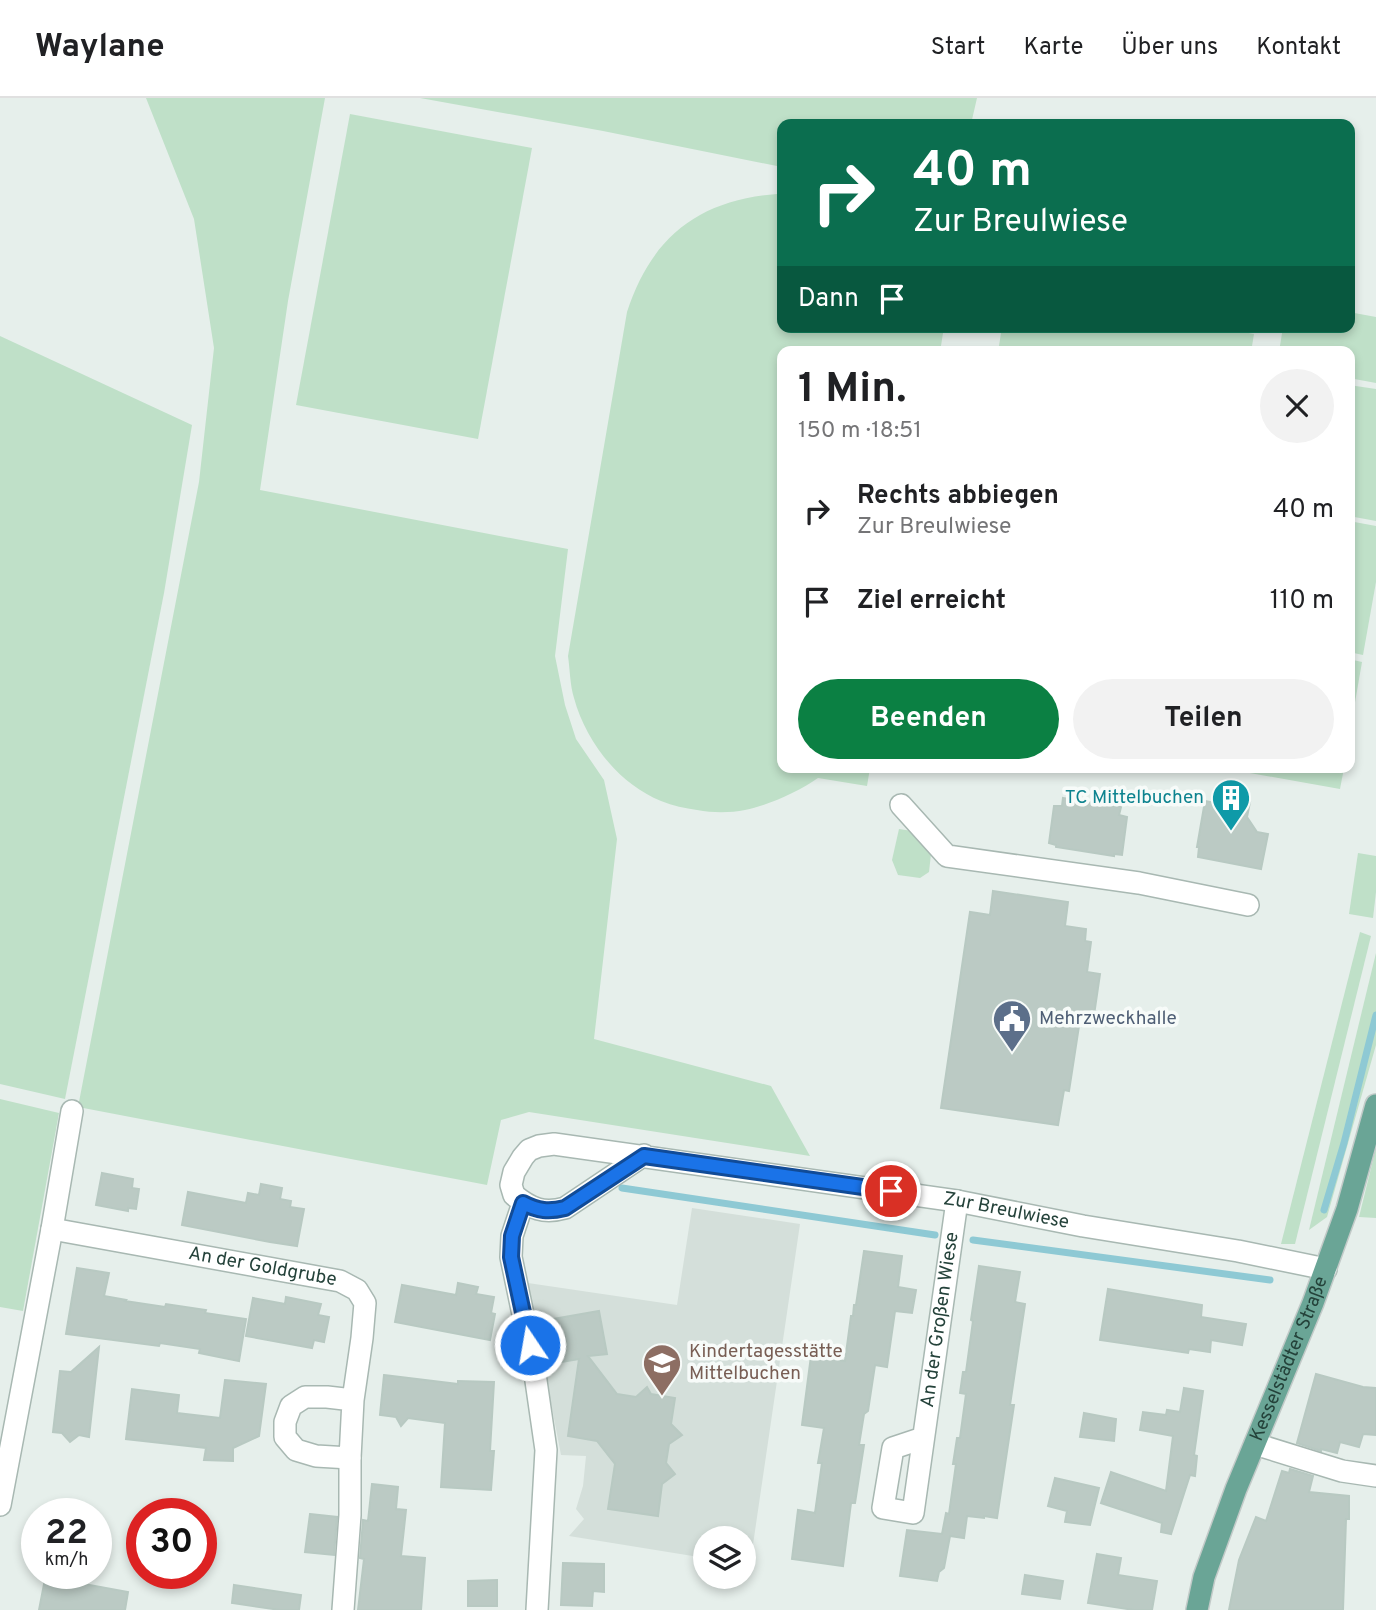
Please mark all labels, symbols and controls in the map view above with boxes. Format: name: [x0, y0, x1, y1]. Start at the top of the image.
text: Waylane: [35, 27, 165, 69]
text: Start: [931, 33, 985, 63]
text: Karte: [1023, 33, 1083, 63]
text: Über uns: [1121, 33, 1218, 63]
text: Kontakt: [1256, 33, 1341, 63]
text: 40 m: [913, 142, 1032, 204]
icon: right: [798, 147, 889, 238]
text: Zur Breulwiese: [913, 203, 1128, 243]
icon: arrive: [873, 280, 911, 318]
text: Dann: [798, 283, 859, 316]
text: 1 Min.: [798, 364, 907, 417]
button: close: [1260, 369, 1334, 443]
text: 150 m · 18:51: [798, 417, 922, 446]
text: Rechts abbiegen: [857, 480, 1059, 513]
icon: right: [798, 492, 836, 530]
text: 40 m: [1273, 494, 1334, 527]
text: Zur Breulwiese: [857, 513, 1012, 542]
icon: arrive: [798, 583, 836, 621]
text: Ziel erreicht: [857, 585, 1006, 618]
text: 110 m: [1270, 585, 1334, 618]
button: Beenden: [798, 679, 1059, 759]
button: Teilen: [1073, 679, 1334, 759]
building icon: TC Mittelbuchen: [1210, 777, 1252, 832]
place label: TC Mittelbuchen: [1065, 786, 1204, 810]
public building icon: Mehrzweckhalle: [991, 998, 1033, 1053]
place label: Mehrzweckhalle: [1039, 1007, 1177, 1031]
pin: [861, 1161, 921, 1221]
icon: arrive: [872, 1172, 910, 1210]
street label: Zur Breulwiese: [942, 1187, 1071, 1235]
street label: An der Großen Wiese: [916, 1230, 965, 1409]
street label: An der Goldgrube: [186, 1242, 339, 1292]
street label: Kesselstädter Straße: [1245, 1273, 1334, 1445]
position arrow: [493, 1308, 567, 1382]
place label: Kindertagesstätte Mittelbuchen: [689, 1340, 843, 1386]
school or university icon: Kindertagesstätte Mittelbuchen: [641, 1342, 683, 1397]
speed limit sign: 30: [126, 1498, 217, 1589]
text: 22: [45, 1512, 88, 1556]
map controls: [693, 1526, 756, 1589]
button: layers: [693, 1526, 756, 1589]
text: km/h: [45, 1549, 88, 1572]

